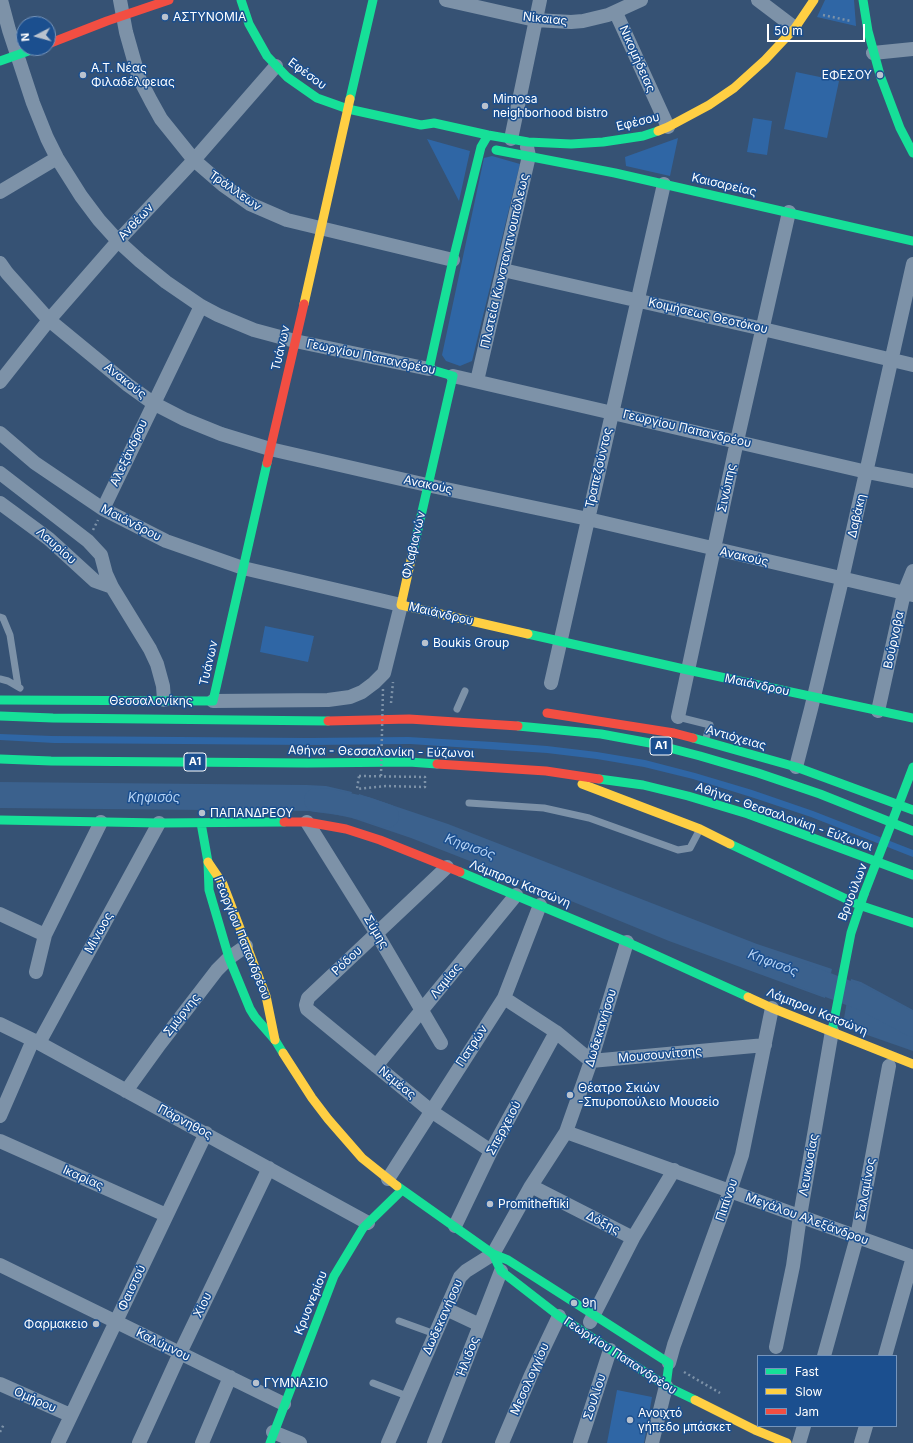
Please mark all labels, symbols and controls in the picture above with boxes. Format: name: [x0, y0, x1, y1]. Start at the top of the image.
place label: ΑΣΤΥΝΟΜΙΑ: [173, 10, 246, 24]
street label: Νίκαιας: [522, 10, 568, 28]
marker: ΑΣΤΥΝΟΜΙΑ: [160, 12, 170, 22]
north arrow: [16, 16, 56, 56]
scale bar: [769, 16, 867, 42]
street label: Νικομήδειας: [616, 23, 658, 95]
text: 50 m: [774, 23, 803, 38]
text: N: [18, 32, 32, 42]
street label: Εφέσου: [285, 55, 329, 93]
place label: Α.Τ. Νέας Φιλαδέλφειας: [91, 61, 175, 89]
place label: ΕΦΕΣΟΥ: [822, 68, 872, 82]
marker: Α.Τ. Νέας Φιλαδέλφειας: [78, 70, 88, 80]
marker: ΕΦΕΣΟΥ: [875, 70, 885, 80]
place label: Mimosa neighborhood bistro: [493, 92, 608, 120]
marker: Mimosa neighborhood bistro: [480, 101, 490, 111]
street label: Εφέσου: [615, 110, 661, 134]
street label: Τράλλεων: [206, 168, 264, 214]
street label: Καισαρείας: [690, 171, 758, 199]
street label: Πλατεία Κωνσταντινουπόλεως: [478, 172, 532, 350]
street label: Ανθέων: [115, 201, 157, 243]
street label: Κοιμήσεως Θεοτόκου: [647, 295, 769, 337]
street label: Τυάνων: [269, 324, 293, 372]
street label: Γεωργίου Παπανδρέου: [305, 336, 437, 378]
street label: Ανακούς: [101, 360, 149, 402]
street label: Γεωργίου Παπανδρέου: [621, 407, 753, 451]
street label: Αλεξάνδρου: [107, 417, 151, 489]
street label: Τραπεζούντος: [583, 426, 615, 510]
street label: Σινώπης: [715, 462, 739, 514]
street label: Ανακούς: [402, 473, 454, 497]
street label: Δαβάκη: [845, 493, 869, 539]
street label: Μαιάνδρου: [98, 502, 164, 544]
street label: Φλαβιανών: [399, 510, 429, 580]
street label: Λαυρίου: [33, 525, 79, 567]
street label: Ανακούς: [718, 544, 770, 570]
street label: Μαιάνδρου: [407, 600, 475, 628]
street label: Βούρνοβα: [881, 610, 907, 670]
place label: Boukis Group: [433, 636, 509, 650]
marker: Boukis Group: [420, 638, 430, 648]
street label: Τυάνων: [197, 639, 221, 687]
street label: Μαιάνδρου: [723, 671, 791, 699]
street label: Θεσσαλονίκης: [109, 694, 193, 708]
street label: Αντιόχειας: [704, 723, 768, 753]
road number: Α1: [650, 737, 672, 755]
street label: Αθήνα - Θεσσαλονίκη - Εύζωνοι: [288, 743, 474, 761]
road number: Α1: [184, 753, 206, 771]
street label: Αθήνα - Θεσσαλονίκη - Εύζωνοι: [694, 780, 874, 854]
water label: Κηφισός: [128, 790, 180, 806]
place label: ΠΑΠΑΝΔΡΕΟΥ: [210, 806, 293, 820]
marker: ΠΑΠΑΝΔΡΕΟΥ: [197, 808, 207, 818]
water label: Κηφισός: [443, 831, 497, 863]
street label: Λάμπρου Κατσώνη: [467, 857, 573, 911]
street label: Βρυούλων: [835, 861, 871, 923]
street label: Γεωργίου Παπανδρέου: [211, 874, 273, 1002]
street label: Μίνωος: [82, 910, 116, 956]
street label: Σύμης: [360, 913, 392, 951]
street label: Ρόδου: [329, 943, 365, 979]
water label: Κηφισός: [746, 946, 800, 980]
street label: Λαμίας: [427, 960, 465, 1002]
street label: Λάμπρου Κατσώνη: [764, 985, 870, 1039]
street label: Δωδεκανήσου: [582, 987, 620, 1069]
street label: Σμύρνης: [161, 991, 203, 1039]
street label: Πατρών: [453, 1022, 491, 1070]
street label: Μουσουνίτσης: [618, 1044, 702, 1066]
street label: Νεμέας: [375, 1064, 419, 1102]
place label: Θέατρο Σκιών -Σπυροπούλειο Μουσείο: [578, 1081, 719, 1109]
marker: Θέατρο Σκιών -Σπυροπούλειο Μουσείο: [565, 1090, 575, 1100]
street label: Σπερχειού: [484, 1098, 524, 1158]
street label: Πάρνηθος: [155, 1102, 215, 1142]
street label: Λευκωσίας: [796, 1133, 822, 1197]
street label: Σαλαμίνος: [853, 1157, 879, 1221]
street label: Ικαρίας: [60, 1163, 106, 1193]
street label: Πιπίνου: [713, 1177, 741, 1223]
street label: Μεγάλου Αλεξάνδρου: [744, 1190, 870, 1248]
place label: Promitheftiki: [498, 1197, 569, 1211]
marker: Promitheftiki: [485, 1199, 495, 1209]
street label: Δόξης: [584, 1208, 622, 1238]
street label: Φαιστού: [115, 1263, 149, 1313]
street label: Κρυονερίου: [292, 1269, 330, 1337]
street label: Δωδεκανήσου: [420, 1277, 466, 1357]
street label: Χίου: [191, 1290, 215, 1320]
place label: 9η: [582, 1296, 597, 1310]
marker: 9η: [569, 1298, 579, 1308]
street label: Γεωργίου Παπανδρέου: [561, 1314, 679, 1398]
place label: Φαρμακειο: [24, 1317, 88, 1331]
marker: Φαρμακειο: [91, 1319, 101, 1329]
street label: Καλύμνου: [134, 1326, 192, 1364]
street label: Ήλιδος: [454, 1335, 482, 1379]
street label: Μεσολογγίου: [508, 1341, 552, 1417]
legend: [757, 1355, 897, 1427]
text: Fast: [795, 1364, 819, 1379]
street label: Σουλίου: [581, 1372, 609, 1422]
place label: ΓΥΜΝΑΣΙΟ: [264, 1376, 328, 1390]
marker: ΓΥΜΝΑΣΙΟ: [251, 1378, 261, 1388]
street label: Ομήρου: [12, 1384, 58, 1416]
text: Slow: [795, 1384, 822, 1399]
text: Jam: [795, 1404, 819, 1419]
place label: Ανοιχτό γήπεδο μπάσκετ: [638, 1406, 731, 1434]
marker: Ανοιχτό γήπεδο μπάσκετ: [625, 1415, 635, 1425]

